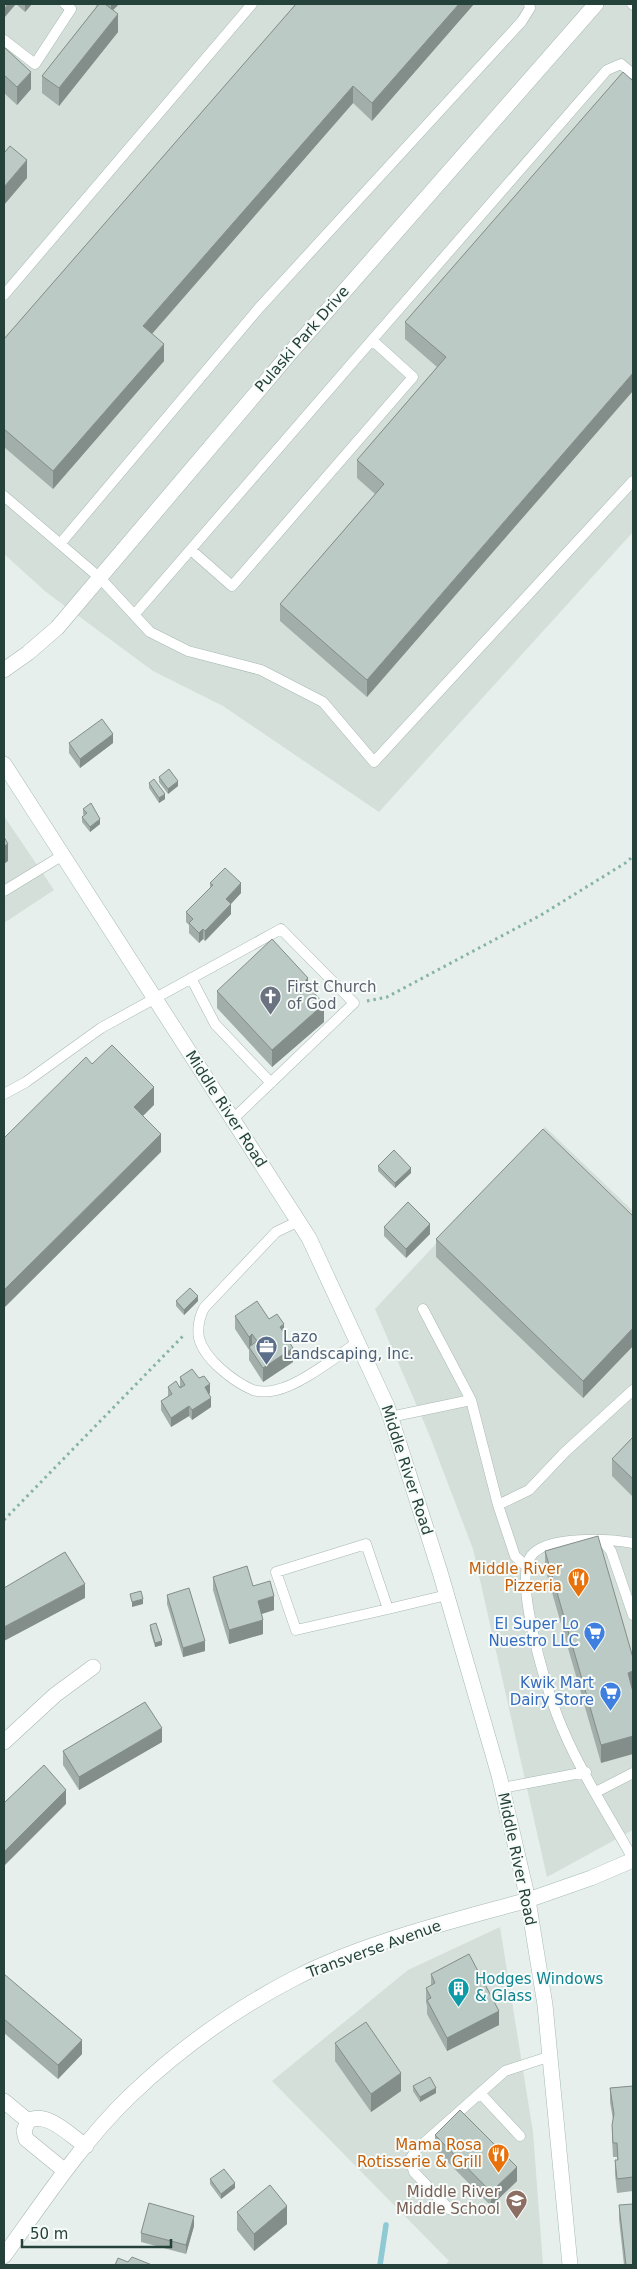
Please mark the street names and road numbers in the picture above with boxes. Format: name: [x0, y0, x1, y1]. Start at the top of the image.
street label: Pulaski Park Drive: [251, 282, 353, 396]
street label: Middle River Road: [182, 1047, 270, 1171]
street label: Middle River Road: [377, 1403, 437, 1537]
street label: Middle River Road: [494, 1791, 540, 1927]
street label: Transverse Avenue: [304, 1916, 444, 1982]

